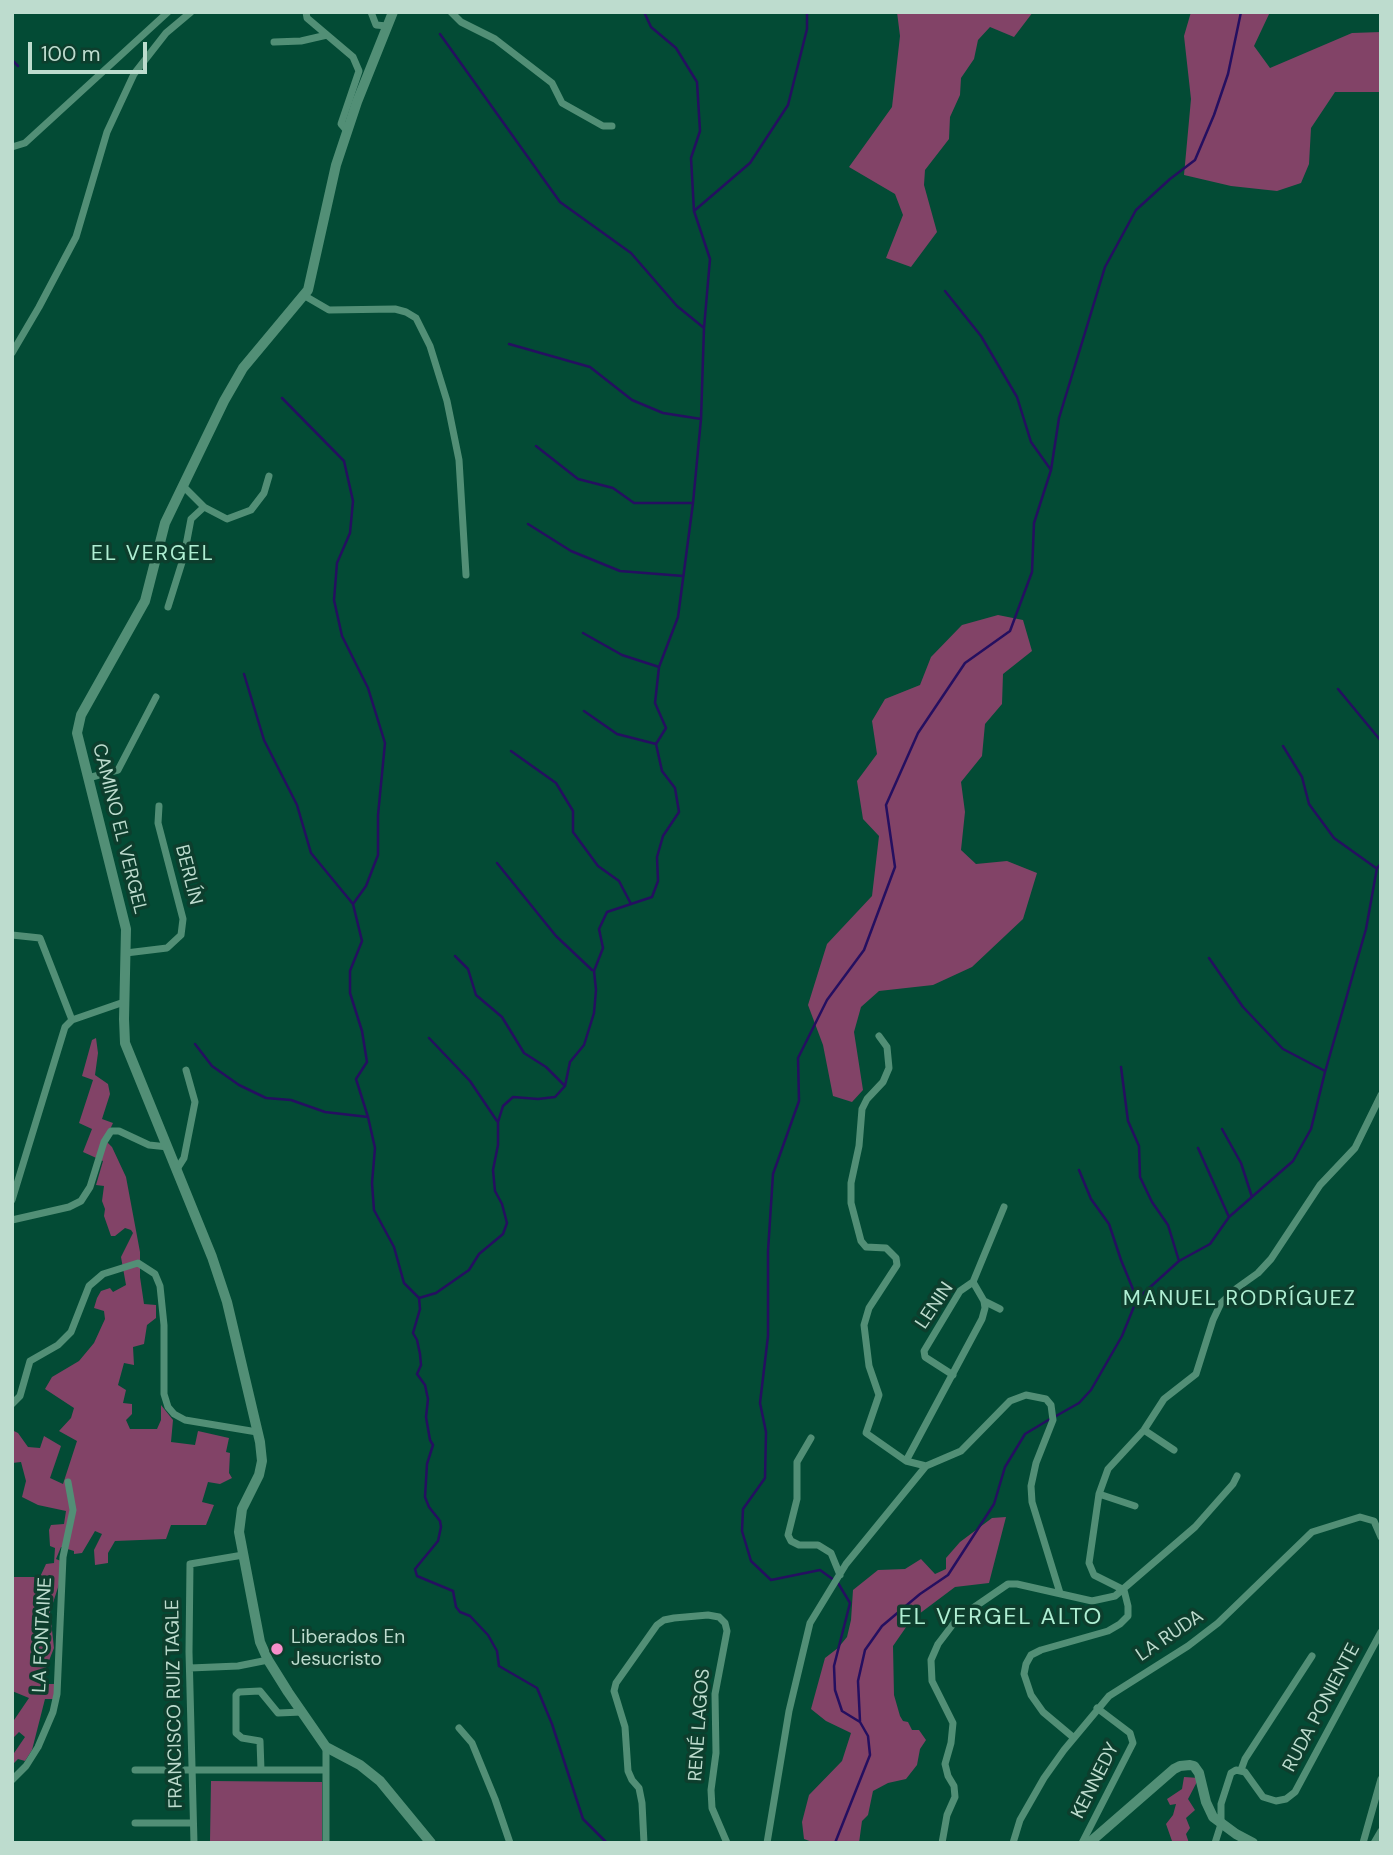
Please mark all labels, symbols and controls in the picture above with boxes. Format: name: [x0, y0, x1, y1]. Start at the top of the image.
scale bar: [32, 28, 150, 72]
text: 100 m: [41, 40, 101, 68]
district label: EL VERGEL: [92, 541, 214, 567]
street label: CAMINO EL VERGEL: [87, 741, 151, 917]
street label: BERLÍN: [170, 843, 206, 907]
street label: LENIN: [911, 1278, 959, 1334]
district label: MANUEL RODRÍGUEZ: [1125, 1286, 1355, 1312]
street label: LA FONTAINE: [29, 1577, 57, 1693]
street label: FRANCISCO RUIZ TAGLE: [162, 1599, 188, 1809]
district label: EL VERGEL ALTO: [900, 1604, 1102, 1632]
street label: LA RUDA: [1132, 1605, 1208, 1667]
place label: Liberados En Jesucristo: [291, 1627, 405, 1671]
street label: RUDA PONIENTE: [1279, 1640, 1365, 1776]
marker: Liberados En Jesucristo: [269, 1641, 285, 1657]
street label: RENÉ LAGOS: [685, 1668, 715, 1782]
street label: KENNEDY: [1067, 1739, 1125, 1823]

